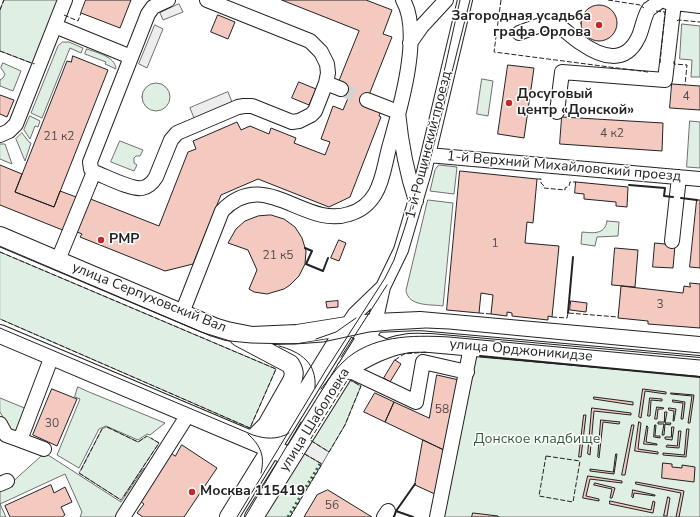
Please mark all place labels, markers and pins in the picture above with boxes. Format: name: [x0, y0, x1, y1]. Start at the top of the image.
place label: Загородная усадьба графа Орлова: [451, 9, 591, 42]
marker: Загородная усадьба графа Орлова: [594, 20, 604, 30]
place label: Досуговый центр «Донской»: [517, 87, 634, 120]
marker: Досуговый центр «Донской»: [504, 98, 514, 108]
place label: PMP: [109, 232, 139, 248]
marker: PMP: [96, 235, 106, 245]
place label: Москва 115419: [200, 484, 305, 500]
marker: Москва 115419: [187, 487, 197, 497]

